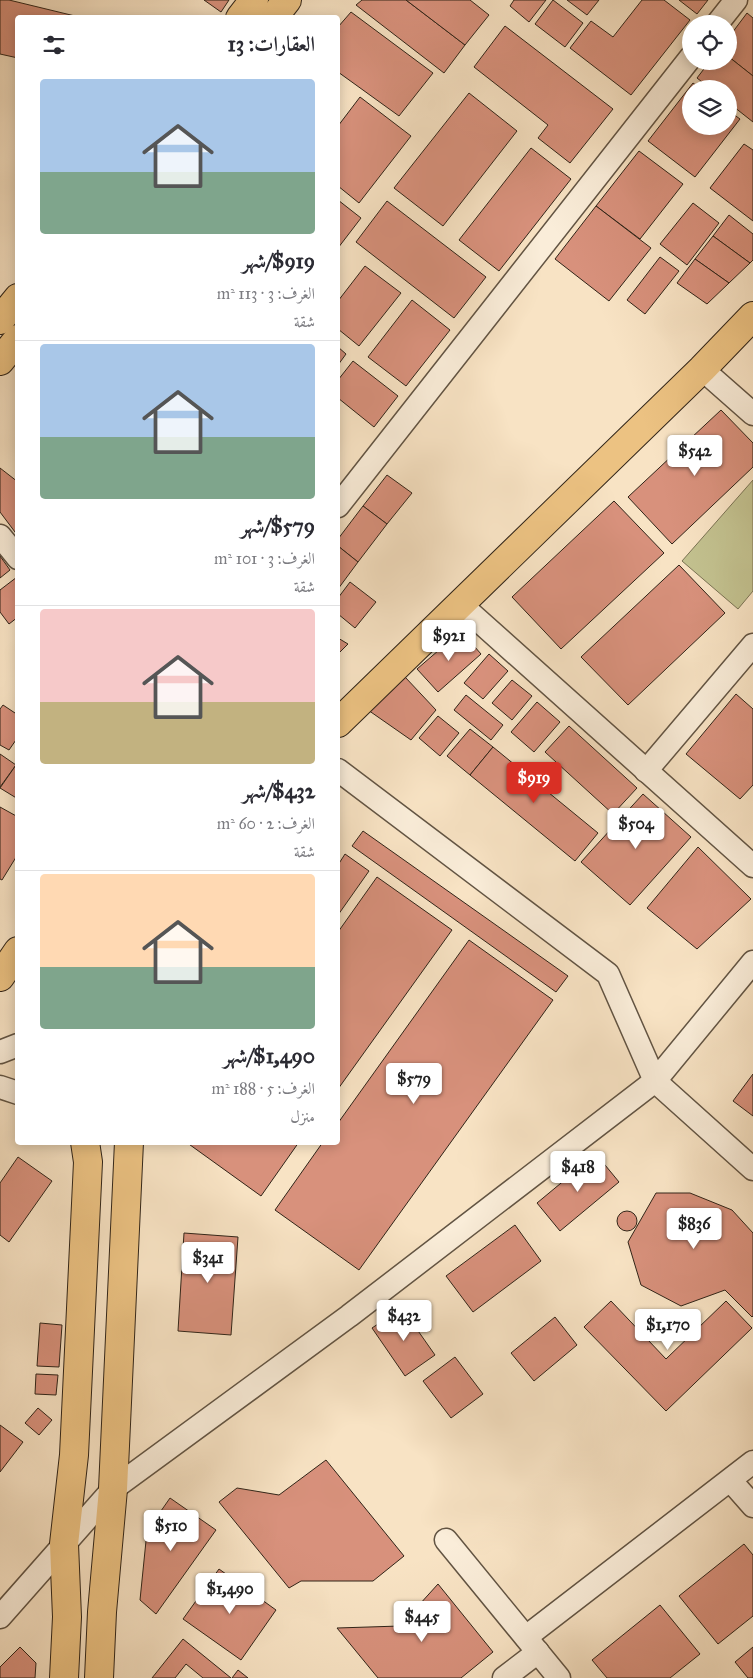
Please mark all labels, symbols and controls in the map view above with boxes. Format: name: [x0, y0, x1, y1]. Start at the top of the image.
map controls: [682, 15, 737, 135]
button: locate: [682, 15, 737, 70]
icon: filters: [40, 31, 68, 59]
text: العقارات: 13: [227, 31, 315, 57]
button: layers: [682, 80, 737, 135]
icon: home: [133, 111, 223, 201]
text: $919/شهر: [242, 248, 315, 274]
text: الغرف: 3 · 113 m²: [217, 284, 315, 303]
text: شقة: [294, 312, 315, 331]
icon: home: [133, 377, 223, 467]
pin: $542: [665, 434, 725, 477]
text: $542: [678, 441, 712, 460]
text: $579/شهر: [240, 513, 315, 539]
text: الغرف: 3 · 101 m²: [214, 549, 315, 568]
text: شقة: [294, 577, 315, 596]
pin: $921: [419, 620, 479, 662]
text: $921: [433, 626, 465, 645]
icon: home: [133, 642, 223, 732]
pin: $919: [504, 762, 564, 804]
text: $919: [518, 768, 550, 787]
text: $432/شهر: [242, 778, 315, 804]
pin: $504: [606, 808, 666, 850]
text: الغرف: 2 · 60 m²: [217, 814, 315, 833]
text: $504: [618, 814, 654, 833]
text: شقة: [294, 842, 315, 861]
icon: home: [133, 907, 223, 997]
text: $1,490/شهر: [223, 1043, 315, 1069]
pin: $579: [384, 1062, 444, 1105]
text: $579: [397, 1069, 431, 1088]
text: الغرف: 5 · 188 m²: [211, 1079, 315, 1098]
text: منزل: [290, 1107, 315, 1126]
pin: $418: [548, 1150, 608, 1193]
text: $418: [561, 1157, 595, 1176]
pin: $836: [664, 1208, 724, 1250]
text: $836: [678, 1214, 710, 1233]
pin: $341: [178, 1242, 238, 1284]
text: $341: [192, 1248, 224, 1267]
pin: $432: [374, 1300, 434, 1342]
text: $432: [388, 1306, 420, 1325]
pin: $1,170: [627, 1308, 709, 1351]
text: $1,170: [646, 1315, 690, 1334]
pin: $510: [141, 1510, 201, 1552]
text: $510: [155, 1516, 187, 1535]
pin: $1,490: [189, 1572, 271, 1615]
text: $1,490: [206, 1579, 254, 1598]
pin: $445: [392, 1600, 452, 1643]
text: $445: [405, 1607, 439, 1626]

